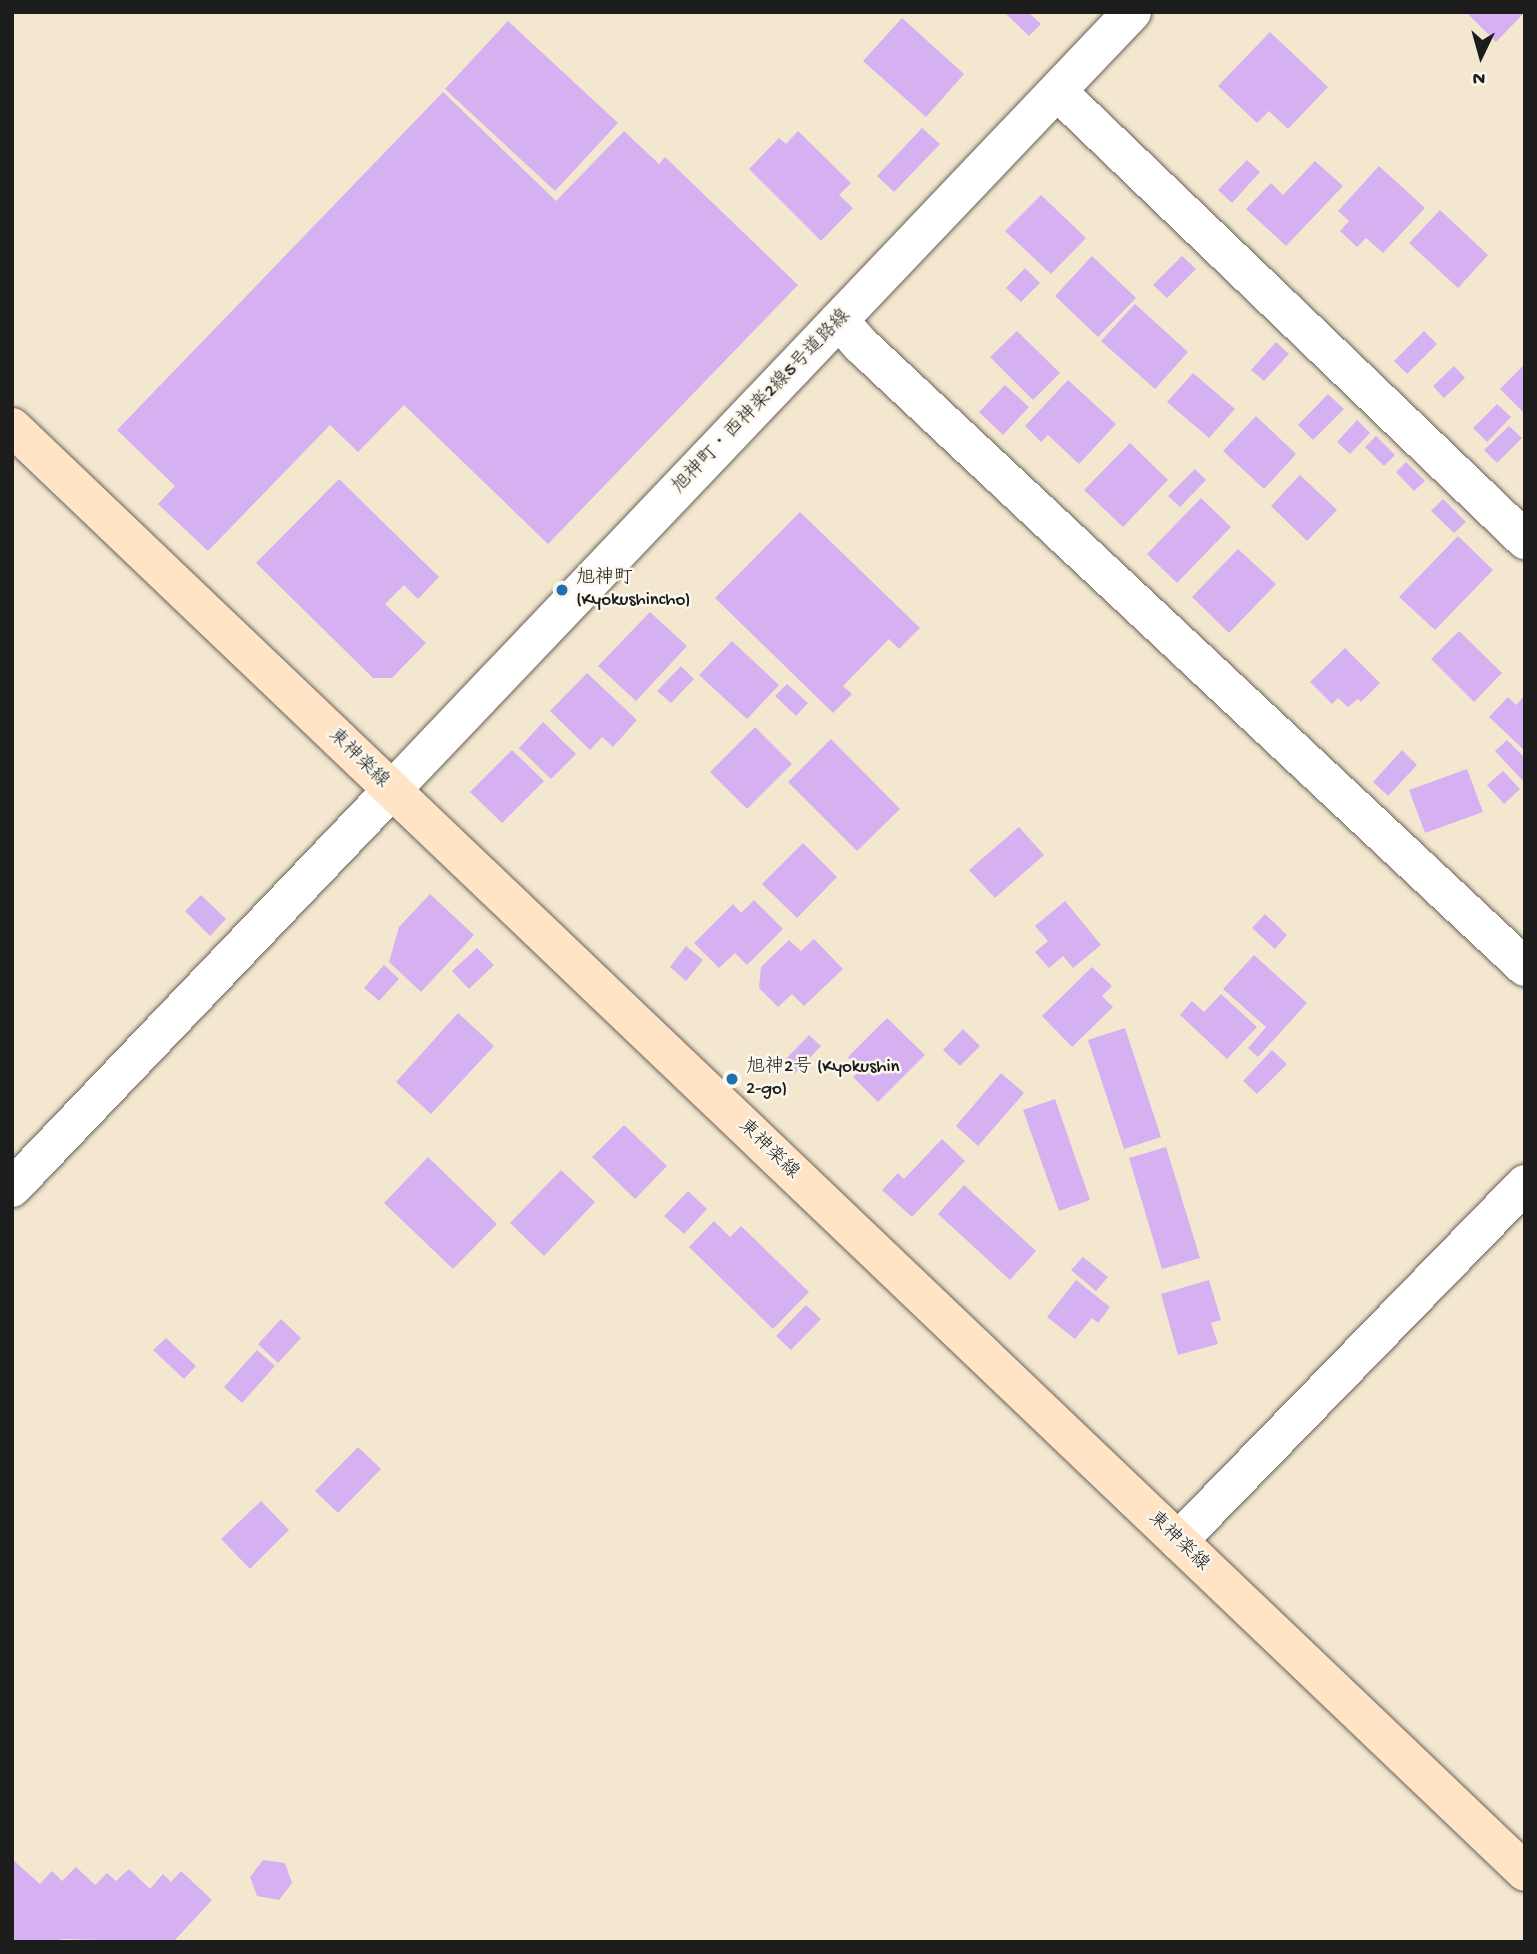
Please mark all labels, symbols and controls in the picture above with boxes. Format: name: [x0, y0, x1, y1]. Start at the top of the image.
north arrow: [1446, 21, 1516, 91]
text: N: [1472, 65, 1486, 89]
street label: 旭神町・西神楽2線5号道路線: [668, 305, 856, 499]
place label: 旭神町 (Kyokushincho): [576, 568, 691, 612]
marker: 旭神町 (Kyokushincho): [554, 582, 570, 598]
street label: 東神楽線: [323, 724, 393, 794]
place label: 旭神2号 (Kyokushin 2-go): [746, 1057, 900, 1101]
marker: 旭神2号 (Kyokushin 2-go): [724, 1071, 740, 1087]
street label: 東神楽線: [733, 1115, 803, 1185]
street label: 東神楽線: [1143, 1507, 1213, 1577]

